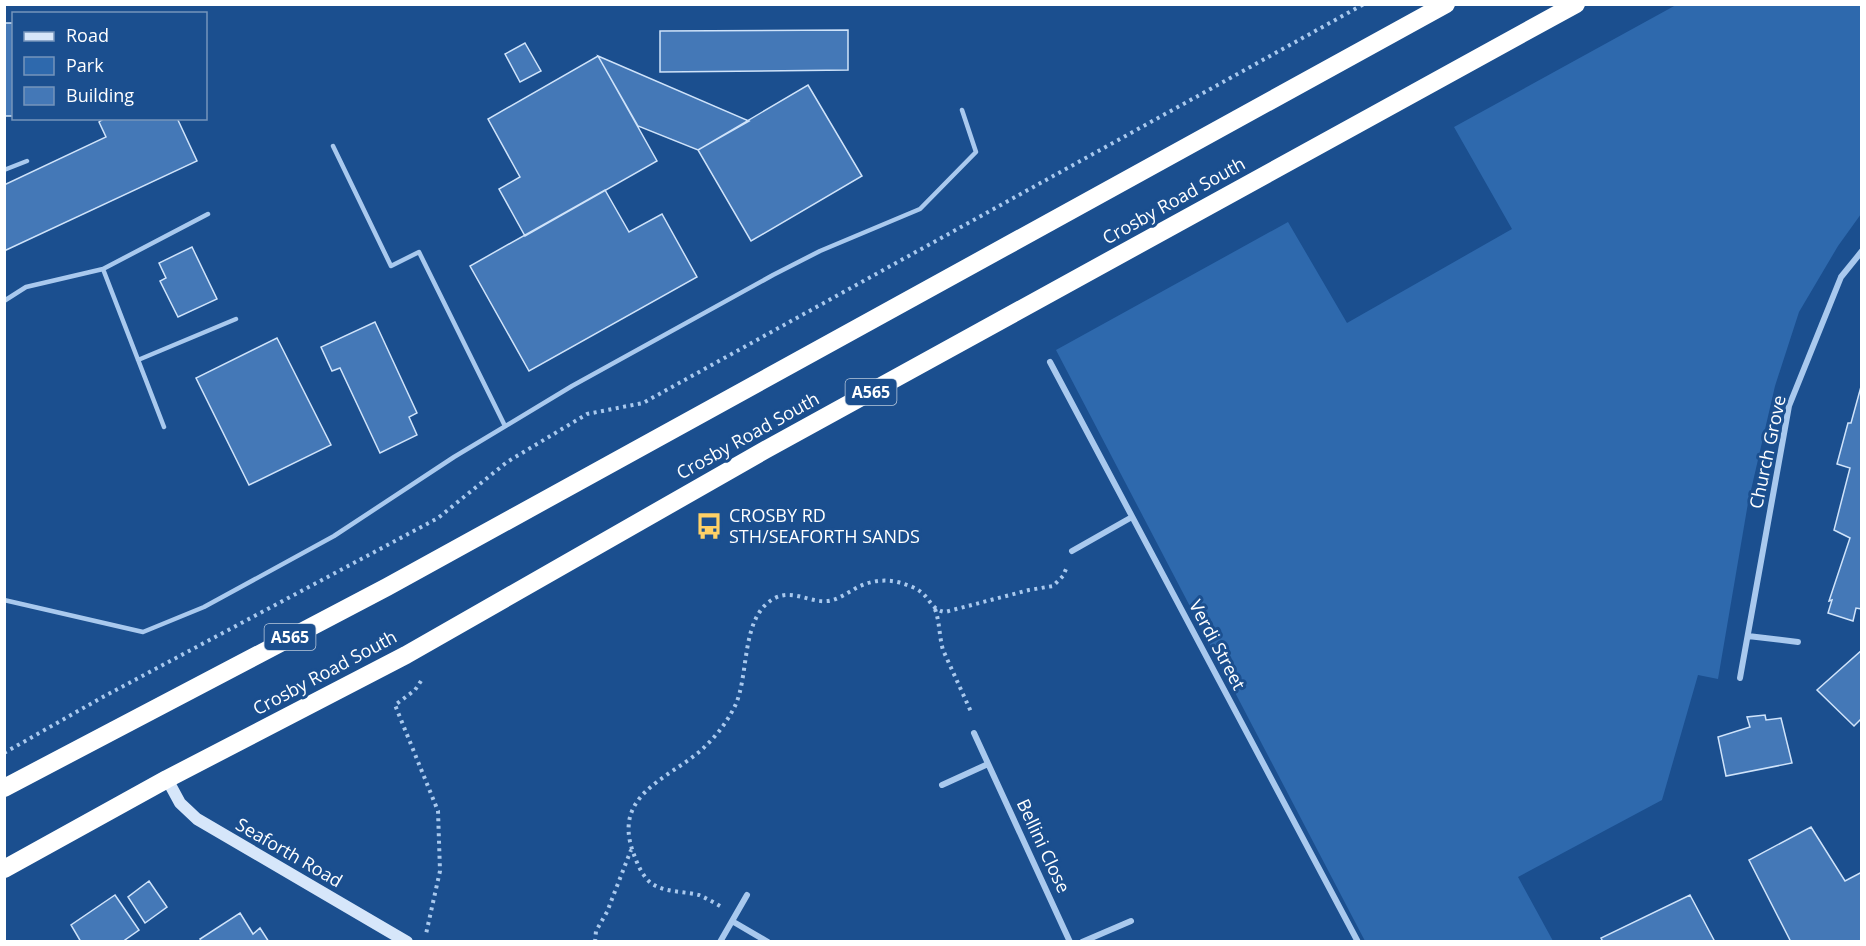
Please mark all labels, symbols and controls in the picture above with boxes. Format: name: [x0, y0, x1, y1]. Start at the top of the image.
legend: [12, 12, 207, 120]
text: Road: [66, 23, 109, 47]
text: Park: [66, 53, 104, 77]
text: Building: [66, 83, 134, 107]
street label: Crosby Road South: [1098, 151, 1249, 249]
road number: A565: [846, 379, 896, 405]
street label: Crosby Road South: [672, 386, 823, 484]
street label: Church Grove: [1743, 393, 1791, 511]
place label: CROSBY RD STH/SEAFORTH SANDS: [729, 503, 920, 548]
bus stop icon: CROSBY RD STH/SEAFORTH SANDS: [694, 511, 724, 541]
street label: Verdi Street: [1184, 595, 1252, 694]
street label: Crosby Road South: [248, 624, 401, 720]
road number: A565: [264, 624, 316, 650]
street label: Bellini Close: [1012, 795, 1076, 896]
street label: Seaforth Road: [232, 812, 347, 892]

